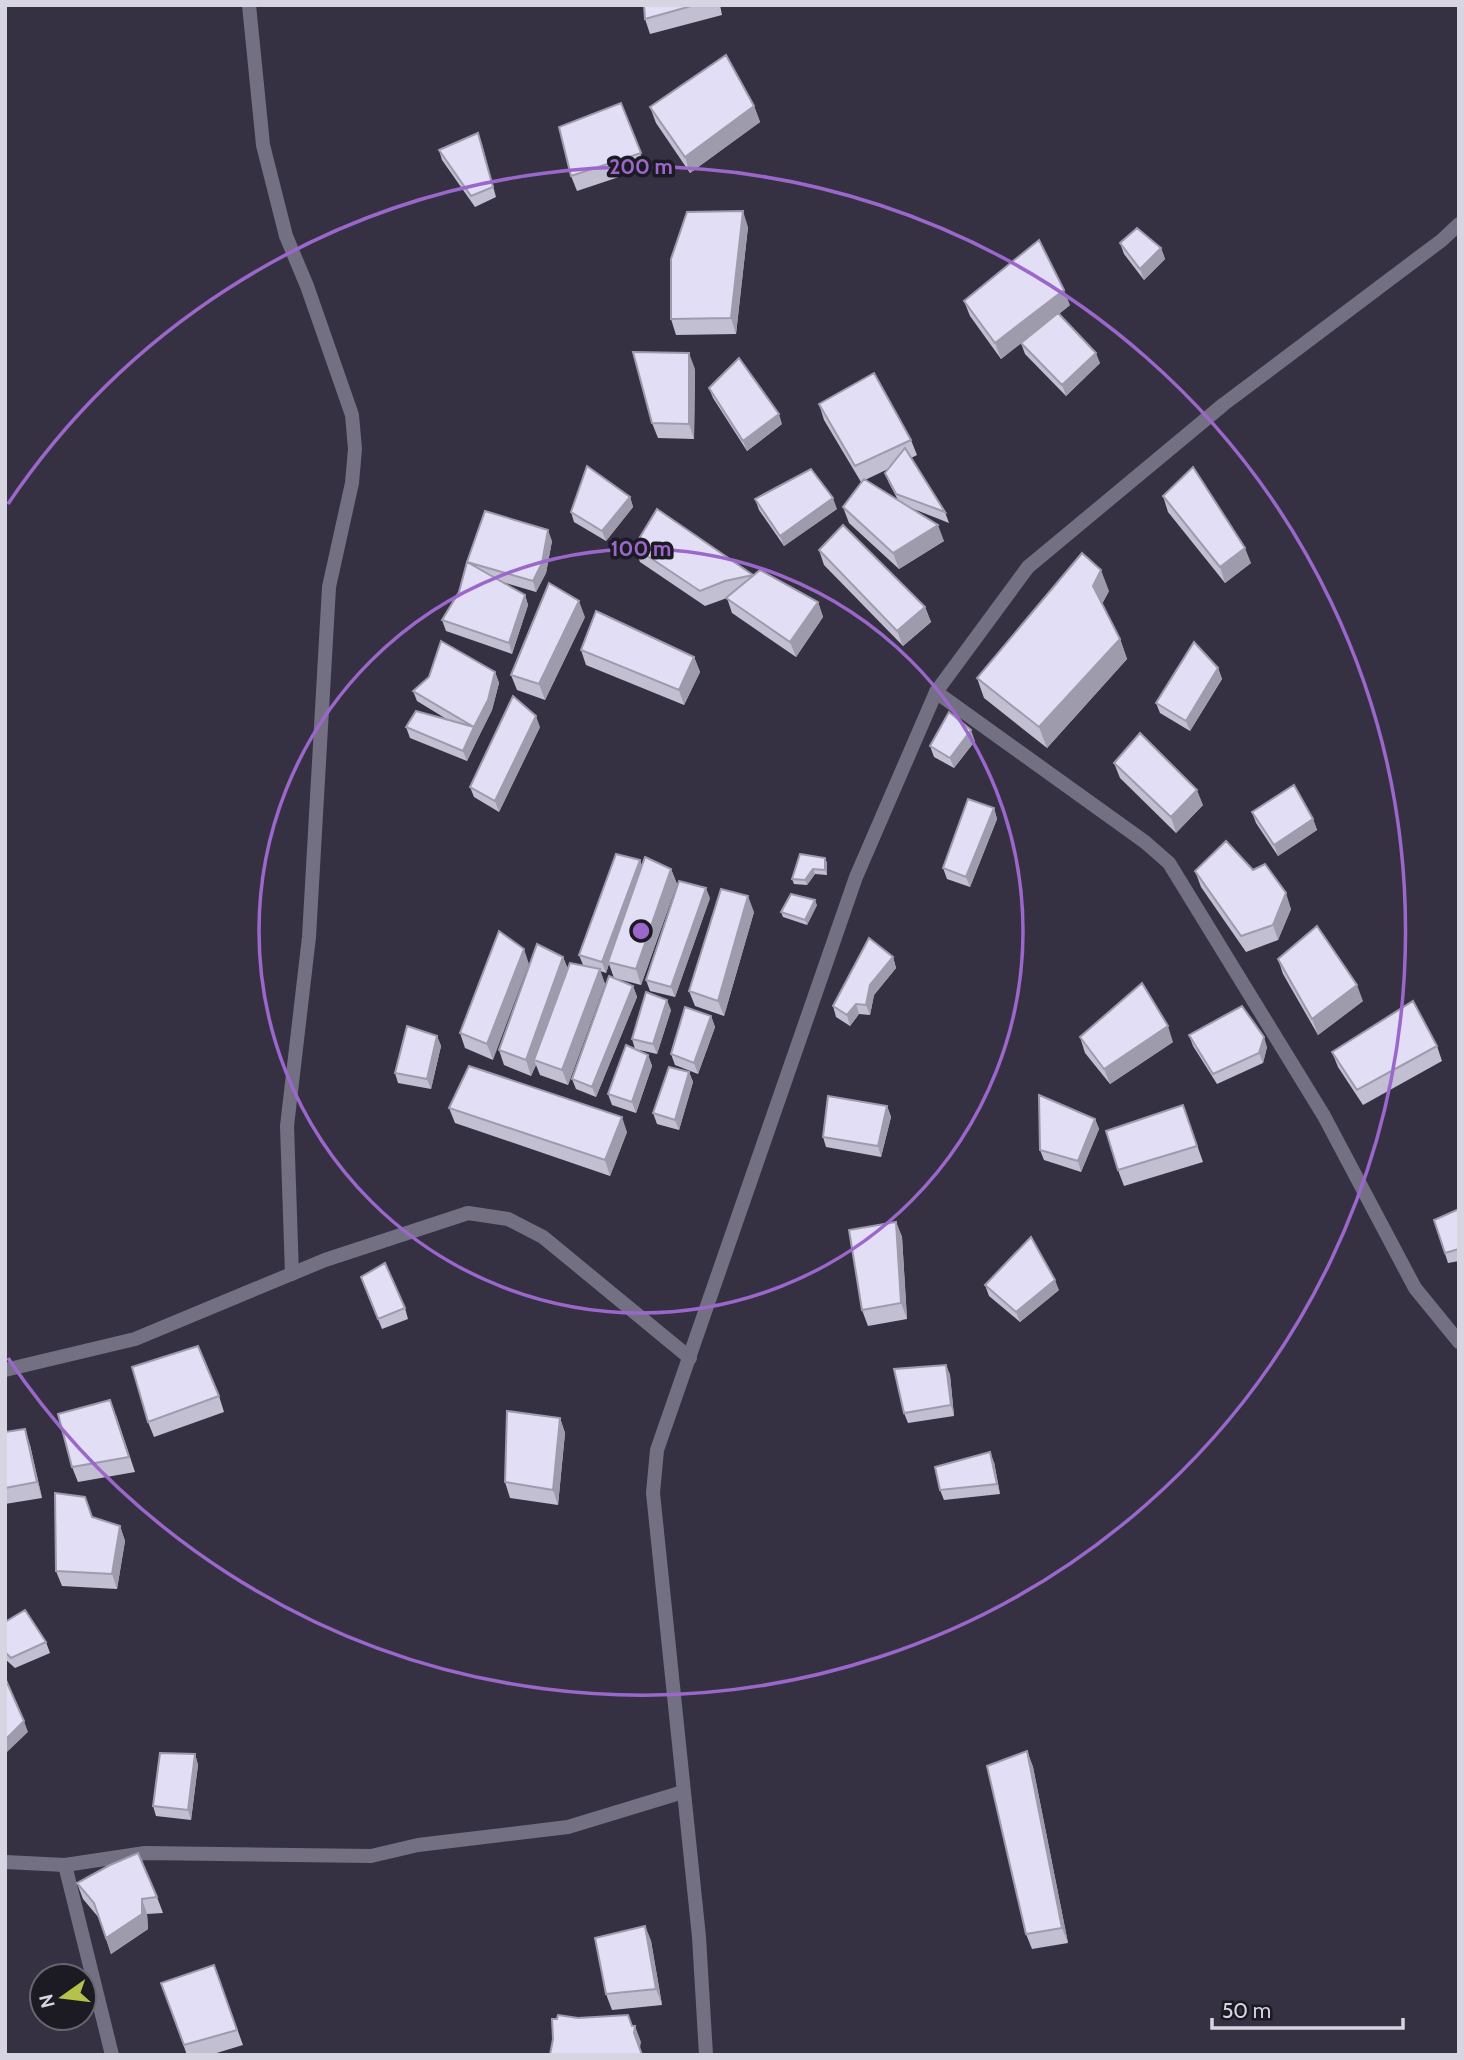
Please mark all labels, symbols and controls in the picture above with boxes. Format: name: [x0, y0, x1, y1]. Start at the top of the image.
text: 200 m: [609, 154, 673, 179]
text: 100 m: [611, 536, 671, 561]
centre of rings: [629, 919, 653, 943]
north arrow: [28, 1962, 98, 2032]
scale bar: [1212, 1986, 1403, 2030]
text: N: [34, 1992, 60, 2010]
text: 50 m: [1222, 1998, 1271, 2023]

